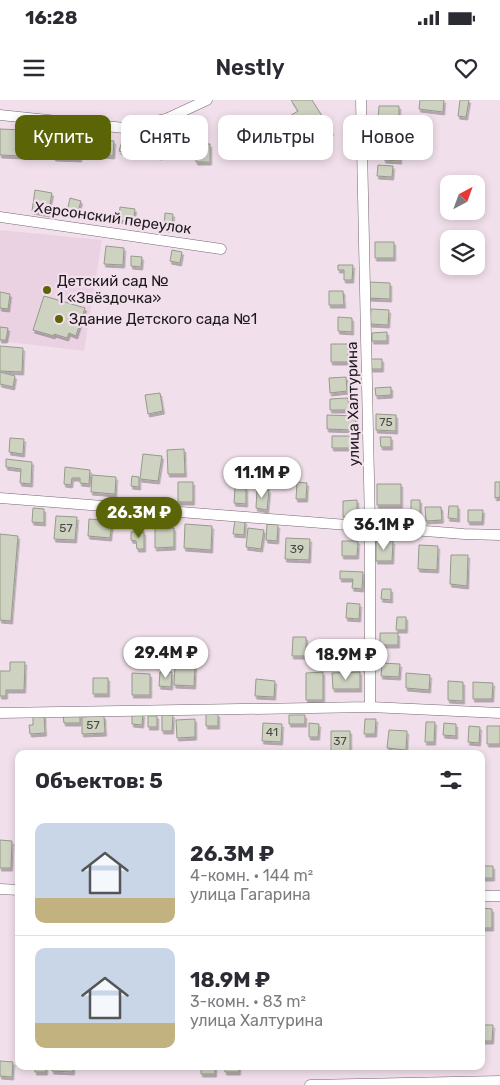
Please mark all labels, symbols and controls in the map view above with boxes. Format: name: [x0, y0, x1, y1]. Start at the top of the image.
text: 16:28: [25, 6, 78, 29]
icon: menu: [20, 54, 48, 82]
text: Nestly: [215, 54, 285, 81]
icon: heart: [452, 54, 480, 82]
chip: Купить: [15, 115, 111, 160]
chip: Снять: [121, 115, 208, 160]
chip: Фильтры: [218, 115, 333, 160]
chip: Новое: [343, 115, 433, 160]
north arrow: [440, 175, 485, 220]
map controls: [440, 175, 485, 275]
street label: Херсонский переулок: [33, 198, 193, 238]
button: layers: [440, 230, 485, 275]
place label: Детский сад № 1 «Звёздочка»: [57, 272, 169, 307]
marker: Детский сад № 1 «Звёздочка»: [41, 284, 53, 296]
place label: Здание Детского сада №1: [69, 310, 257, 328]
marker: Здание Детского сада №1: [53, 313, 65, 325]
street label: улица Халтурина: [343, 342, 363, 466]
house number: 75: [379, 415, 393, 429]
pin: 11.1M ₽: [216, 456, 308, 499]
text: 11.1M ₽: [234, 463, 290, 482]
pin: 26.3M ₽: [93, 496, 185, 539]
text: 26.3M ₽: [107, 503, 171, 522]
pin: 36.1M ₽: [338, 508, 430, 551]
text: 36.1M ₽: [354, 515, 414, 534]
house number: 57: [59, 521, 73, 535]
house number: 39: [290, 542, 304, 556]
pin: 29.4M ₽: [120, 636, 212, 679]
pin: 18.9M ₽: [300, 638, 392, 681]
text: 29.4M ₽: [134, 643, 198, 662]
text: 18.9M ₽: [315, 645, 377, 664]
house number: 57: [86, 718, 100, 732]
house number: 41: [266, 725, 278, 739]
house number: 37: [333, 734, 347, 748]
icon: filters: [437, 766, 465, 794]
text: Объектов: 5: [35, 768, 163, 793]
text: 26.3M ₽: [190, 841, 274, 866]
icon: home: [75, 843, 135, 903]
text: 4-комн. · 144 m²: [190, 866, 313, 885]
text: улица Гагарина: [190, 885, 311, 904]
text: 18.9M ₽: [190, 967, 270, 992]
icon: home: [75, 968, 135, 1028]
text: 3-комн. · 83 m²: [190, 992, 306, 1011]
text: улица Халтурина: [190, 1011, 323, 1030]

